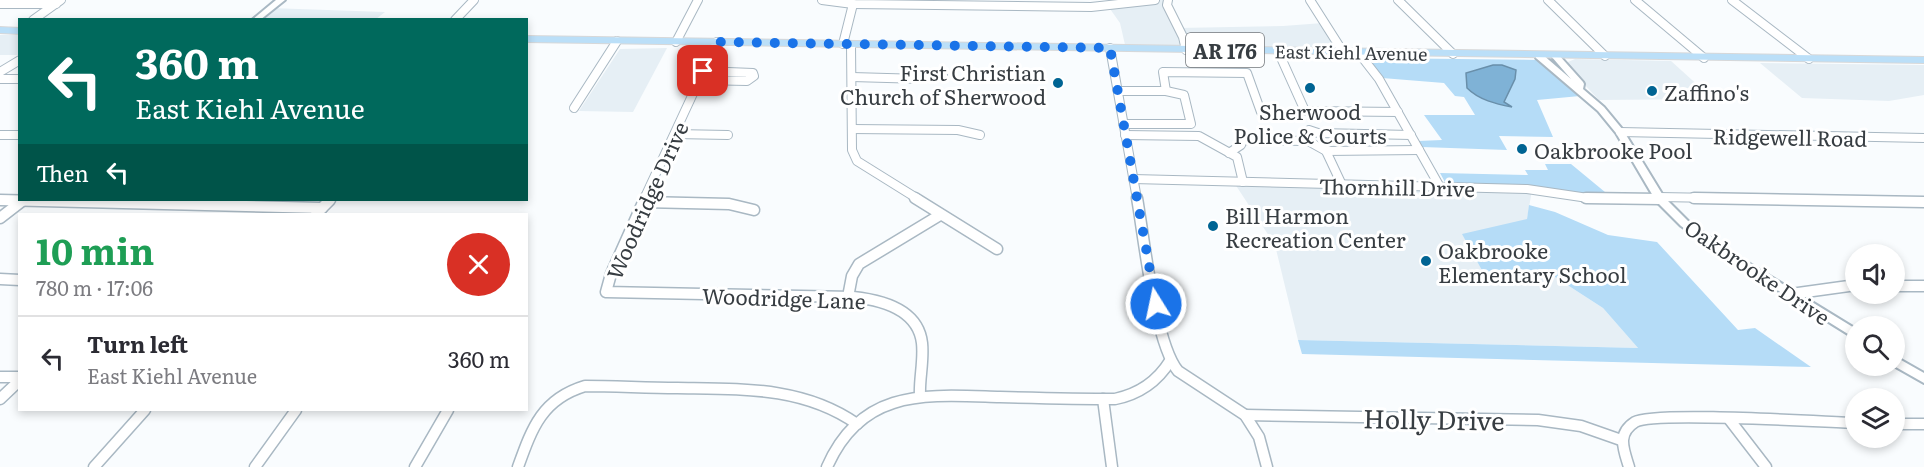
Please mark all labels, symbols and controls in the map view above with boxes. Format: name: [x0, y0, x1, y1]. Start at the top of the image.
text: 360 m: [135, 30, 259, 92]
road number: AR 176: [1186, 33, 1264, 67]
street label: East Kiehl Avenue: [1274, 37, 1428, 67]
icon: left: [36, 42, 114, 120]
pin: [677, 45, 728, 96]
icon: arrive: [686, 54, 719, 87]
place label: First Christian Church of Sherwood: [840, 56, 1046, 111]
marker: First Christian Church of Sherwood: [1051, 76, 1065, 90]
place label: Zaffino's: [1664, 76, 1749, 107]
marker: Sherwood Police & Courts: [1303, 81, 1317, 95]
marker: Zaffino's: [1645, 84, 1659, 98]
text: East Kiehl Avenue: [135, 87, 365, 127]
place label: Sherwood Police & Courts: [1233, 95, 1387, 150]
street label: Woodridge Drive: [597, 116, 695, 284]
street label: Ridgewell Road: [1712, 119, 1868, 153]
place label: Oakbrooke Pool: [1534, 134, 1692, 165]
marker: Oakbrooke Pool: [1515, 142, 1529, 156]
text: Then: [36, 156, 89, 189]
icon: left: [101, 156, 134, 189]
street label: Thornhill Drive: [1319, 169, 1475, 203]
place label: Bill Harmon Recreation Center: [1225, 199, 1406, 254]
street label: Oakbrooke Drive: [1679, 211, 1837, 331]
marker: Bill Harmon Recreation Center: [1206, 219, 1220, 233]
text: 10 min: [36, 223, 154, 276]
button: close: [447, 233, 510, 296]
place label: Oakbrooke Elementary School: [1438, 234, 1627, 289]
map controls: [1845, 244, 1905, 448]
button: sound: [1845, 244, 1905, 304]
marker: Oakbrooke Elementary School: [1419, 254, 1433, 268]
text: 780 m · 17:06: [36, 272, 153, 302]
position arrow: [1124, 272, 1188, 336]
street label: Woodridge Lane: [702, 279, 866, 315]
button: search: [1845, 316, 1905, 376]
text: Turn left: [87, 327, 188, 360]
icon: left: [36, 342, 69, 375]
text: 360 m: [448, 342, 510, 375]
text: East Kiehl Avenue: [87, 360, 257, 390]
button: layers: [1845, 388, 1905, 448]
street label: Holly Drive: [1363, 397, 1505, 439]

